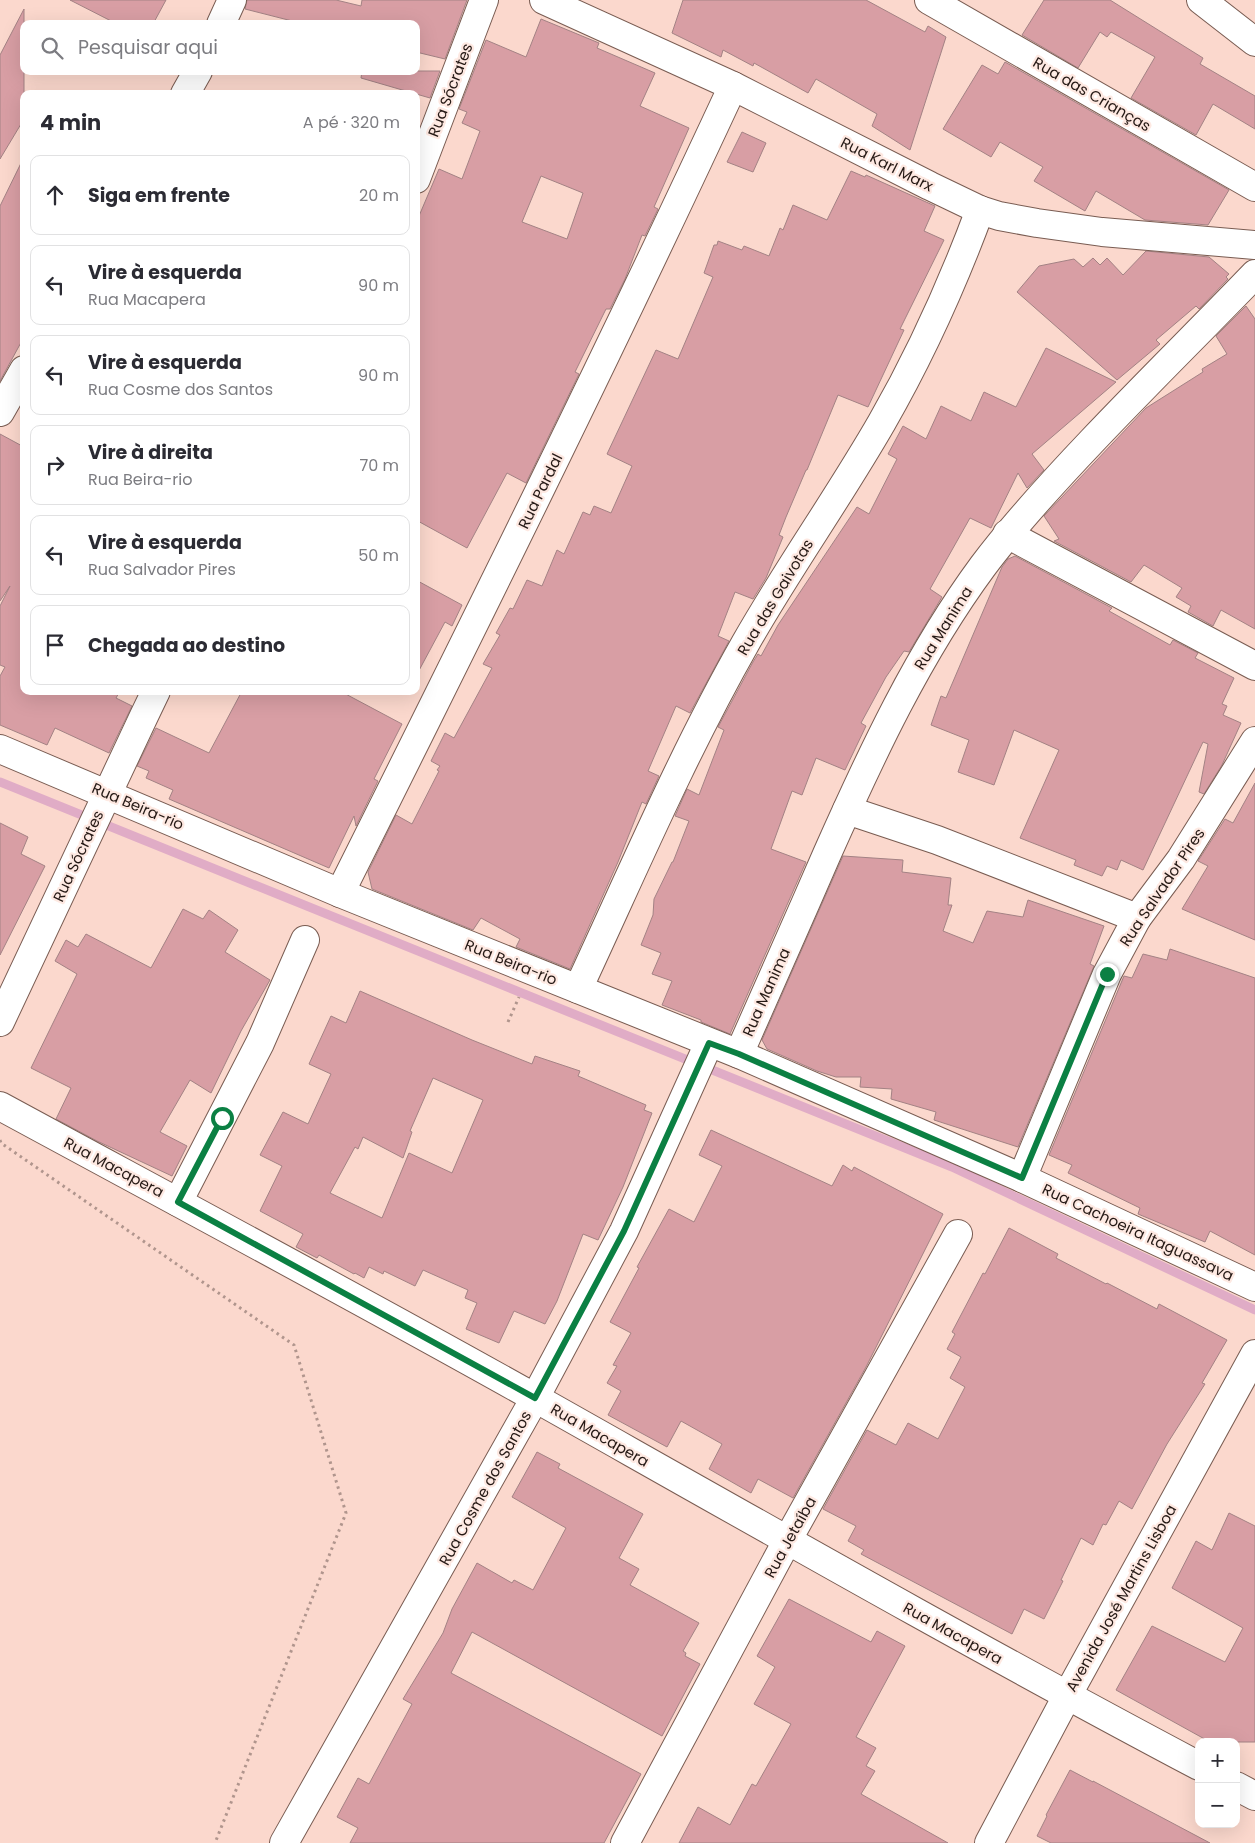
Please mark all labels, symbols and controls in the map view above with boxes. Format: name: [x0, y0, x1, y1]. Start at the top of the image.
search box: [20, 20, 420, 75]
icon: search: [38, 34, 66, 62]
text: Pesquisar aqui: [78, 34, 218, 61]
street label: Rua Sócrates: [423, 40, 478, 140]
street label: Rua das Crianças: [1029, 52, 1155, 136]
text: 4 min: [40, 108, 101, 137]
text: A pé · 320 m: [303, 111, 400, 134]
street label: Rua Karl Marx: [837, 132, 937, 196]
icon: ahead: [41, 181, 69, 209]
text: Siga em frente: [88, 182, 230, 209]
text: 20 m: [359, 184, 399, 207]
text: Vire à esquerda: [88, 259, 242, 286]
icon: left: [41, 271, 69, 299]
text: 90 m: [358, 274, 399, 297]
text: Rua Macapera: [88, 288, 206, 311]
text: Vire à esquerda: [88, 349, 242, 376]
icon: left: [41, 361, 69, 389]
text: 90 m: [358, 364, 399, 387]
text: Rua Cosme dos Santos: [88, 378, 273, 401]
text: Vire à direita: [88, 439, 213, 466]
street label: Rua Pardal: [513, 450, 567, 532]
icon: right: [41, 451, 69, 479]
text: 70 m: [359, 454, 399, 477]
text: Rua Beira-rio: [88, 468, 192, 491]
text: Vire à esquerda: [88, 529, 242, 556]
street label: Rua das Gaivotas: [732, 535, 818, 659]
icon: left: [41, 541, 69, 569]
text: 50 m: [358, 544, 399, 567]
text: Rua Salvador Pires: [88, 558, 236, 581]
street label: Rua Manima: [909, 582, 977, 674]
icon: arrive: [41, 631, 69, 659]
text: Chegada ao destino: [88, 632, 285, 659]
street label: Rua Beira-rio: [89, 777, 187, 835]
street label: Rua Sócrates: [48, 807, 108, 905]
street label: Rua Salvador Pires: [1115, 824, 1210, 950]
street label: Rua Beira-rio: [462, 934, 560, 990]
street label: Rua Manima: [737, 944, 795, 1040]
route end: [1096, 963, 1119, 986]
route start: [211, 1107, 234, 1130]
street label: Rua Macapera: [60, 1132, 168, 1202]
street label: Rua Cachoeira Itaguassava: [1039, 1178, 1237, 1286]
street label: Rua Macapera: [547, 1398, 653, 1472]
street label: Rua Cosme dos Santos: [434, 1407, 536, 1569]
street label: Rua Jetaíba: [759, 1493, 821, 1581]
street label: Avenida José Martins Lisboa: [1061, 1501, 1181, 1695]
street label: Rua Macapera: [900, 1597, 1006, 1669]
map controls: [1195, 1738, 1240, 1828]
button: +: [1195, 1738, 1240, 1783]
button: −: [1195, 1783, 1240, 1828]

